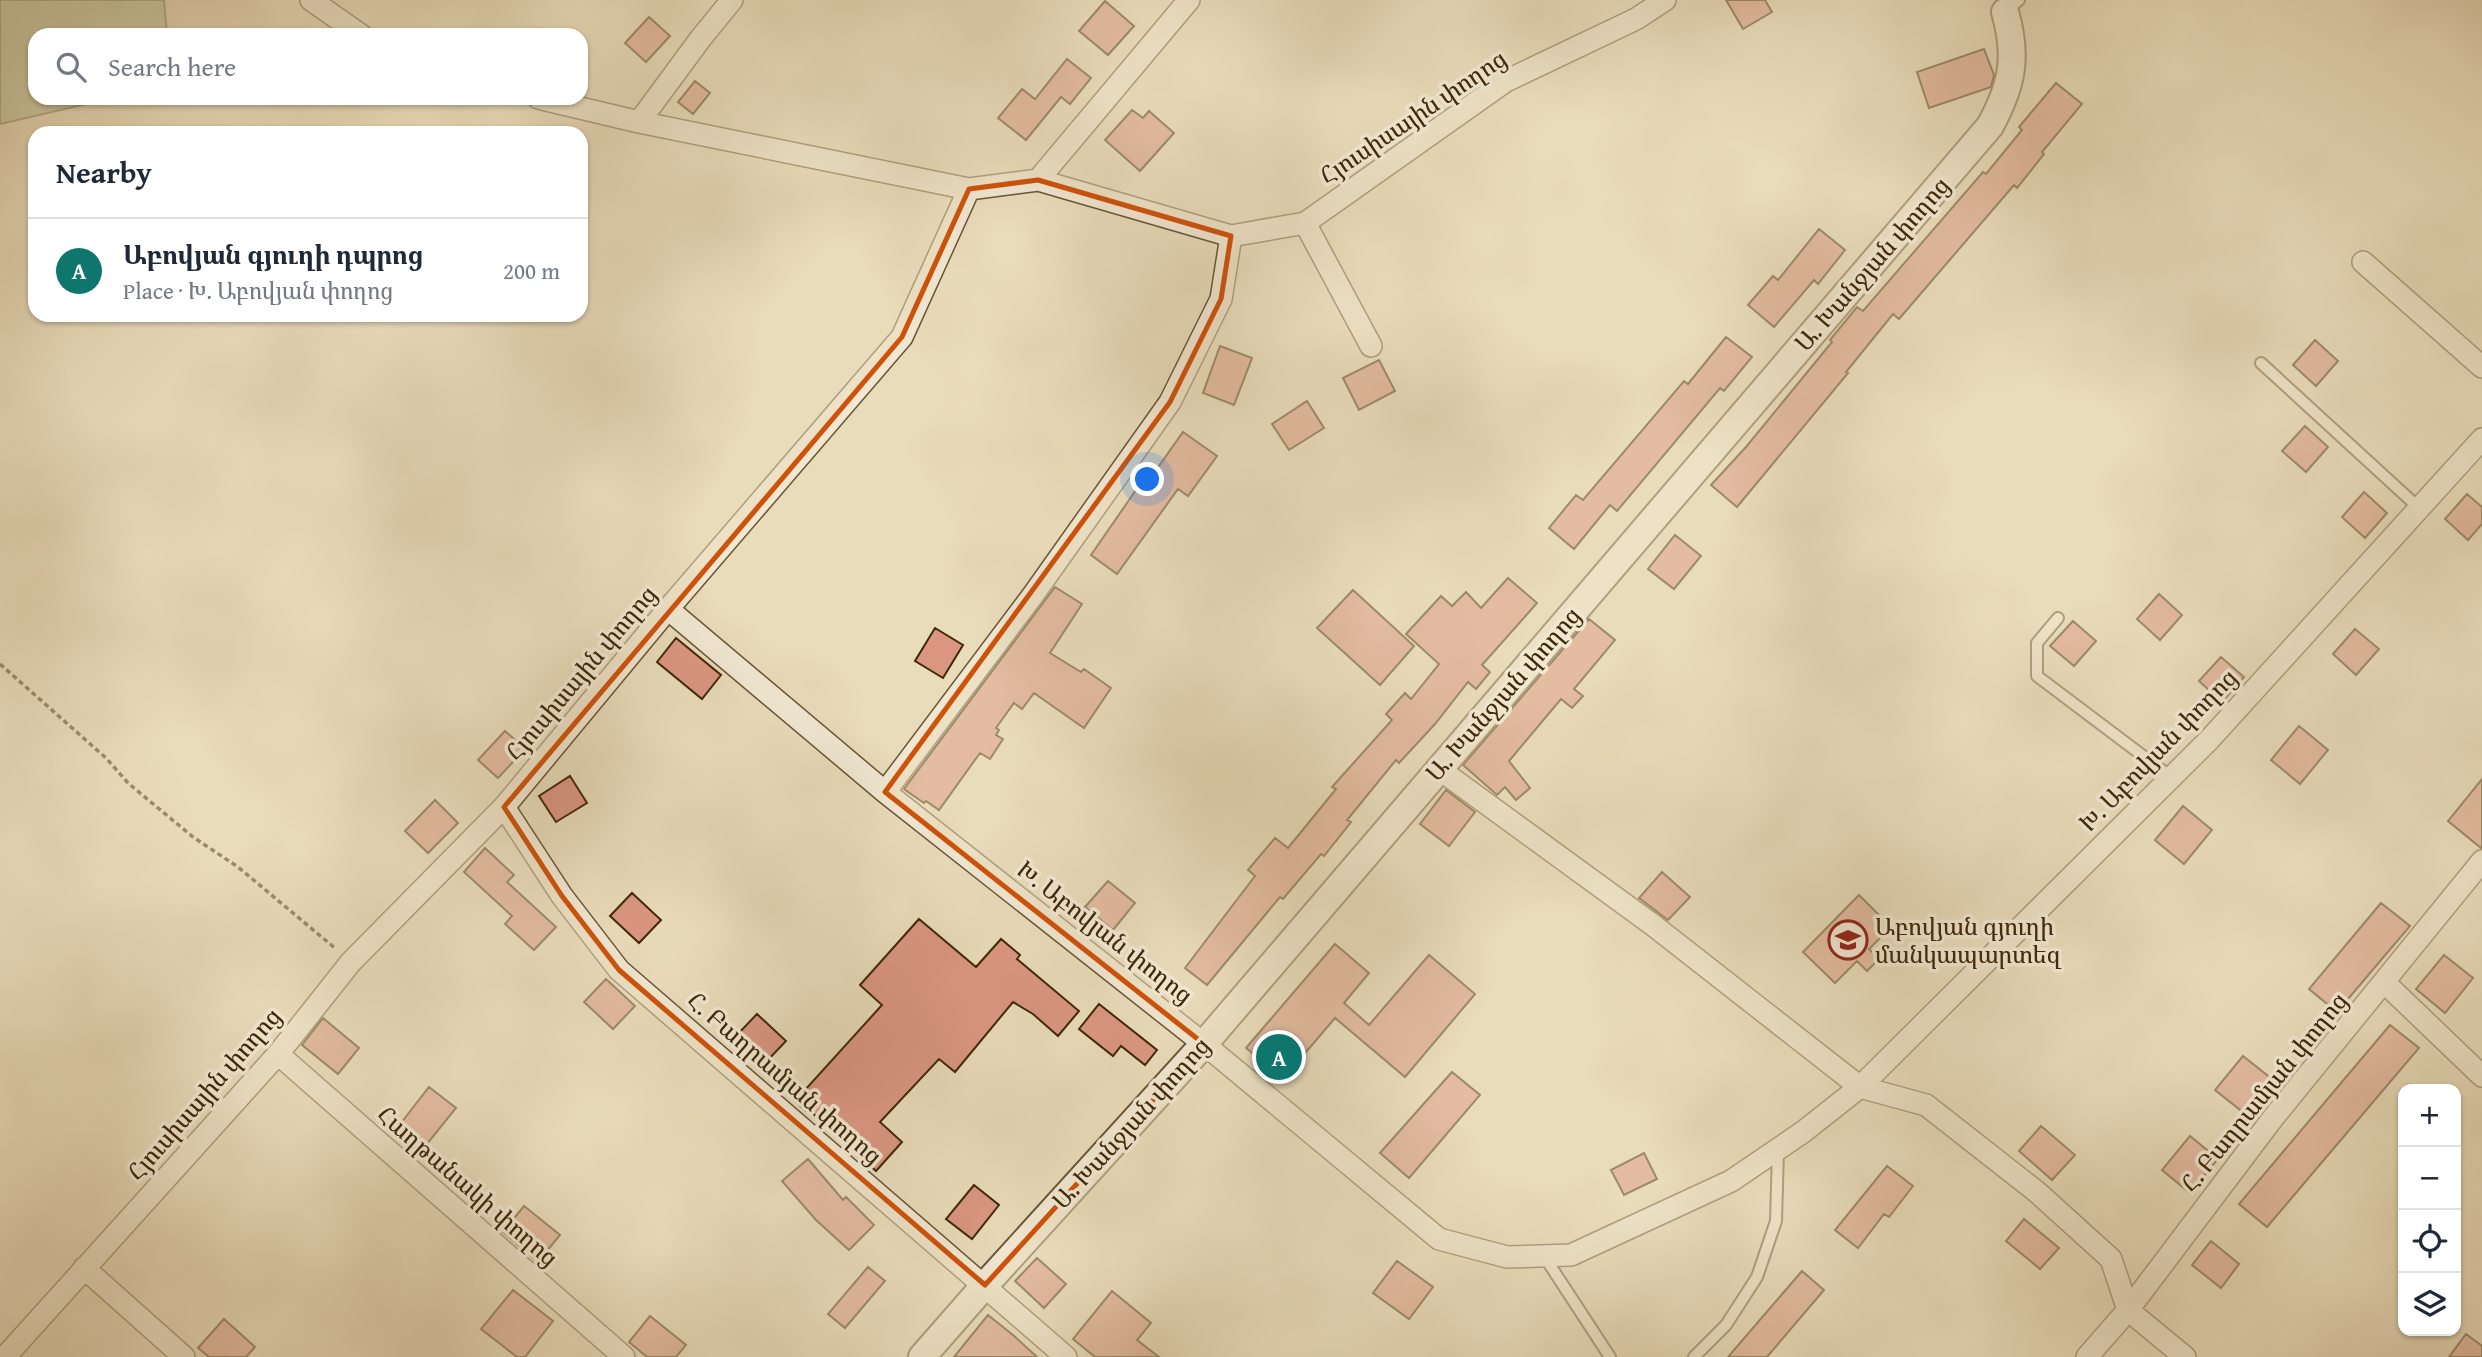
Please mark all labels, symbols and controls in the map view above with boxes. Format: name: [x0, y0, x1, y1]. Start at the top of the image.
search box: [28, 28, 588, 105]
street label: Հյուսիսային փողոց: [1312, 41, 1514, 193]
text: Search here: [108, 47, 236, 86]
icon: search: [52, 48, 90, 86]
text: Nearby: [56, 150, 152, 194]
street label: Ա․ Խանջյան փողոց: [1786, 169, 1958, 359]
text: Աբովյան գյուղի դպրոց: [123, 235, 424, 274]
text: A: [72, 254, 86, 287]
text: 200 m: [503, 254, 560, 287]
text: Place · Խ․ Աբովյան փողոց: [123, 274, 393, 307]
your location: [1130, 462, 1164, 496]
street label: Հյուսիսային փողոց: [497, 578, 665, 768]
street label: Ա․ Խանջյան փողոց: [1417, 599, 1589, 789]
street label: Խ․ Աբովյան փողոց: [2071, 661, 2245, 839]
street label: Խ․ Աբովյան փողոց: [1010, 852, 1200, 1012]
place label: Աբովյան գյուղի մանկապարտեզ: [1875, 909, 2061, 972]
school or university icon: Աբովյան գյուղի մանկապարտեզ: [1827, 919, 1869, 961]
street label: Հ․ Բաղրամյան փողոց: [680, 983, 890, 1173]
street label: Հ․ Բաղրամյան փողոց: [2172, 985, 2356, 1199]
street label: Հյուսիսային փողոց: [119, 1000, 289, 1188]
street label: Ա․ Խանջյան փողոց: [1044, 1029, 1218, 1217]
pin: A: [1256, 1031, 1302, 1083]
map controls: [2398, 1084, 2461, 1336]
button: +: [2398, 1084, 2461, 1147]
street label: Հաղթանակի փողոց: [370, 1097, 566, 1275]
button: −: [2398, 1147, 2461, 1210]
button: locate: [2398, 1210, 2461, 1273]
button: layers: [2398, 1273, 2461, 1336]

